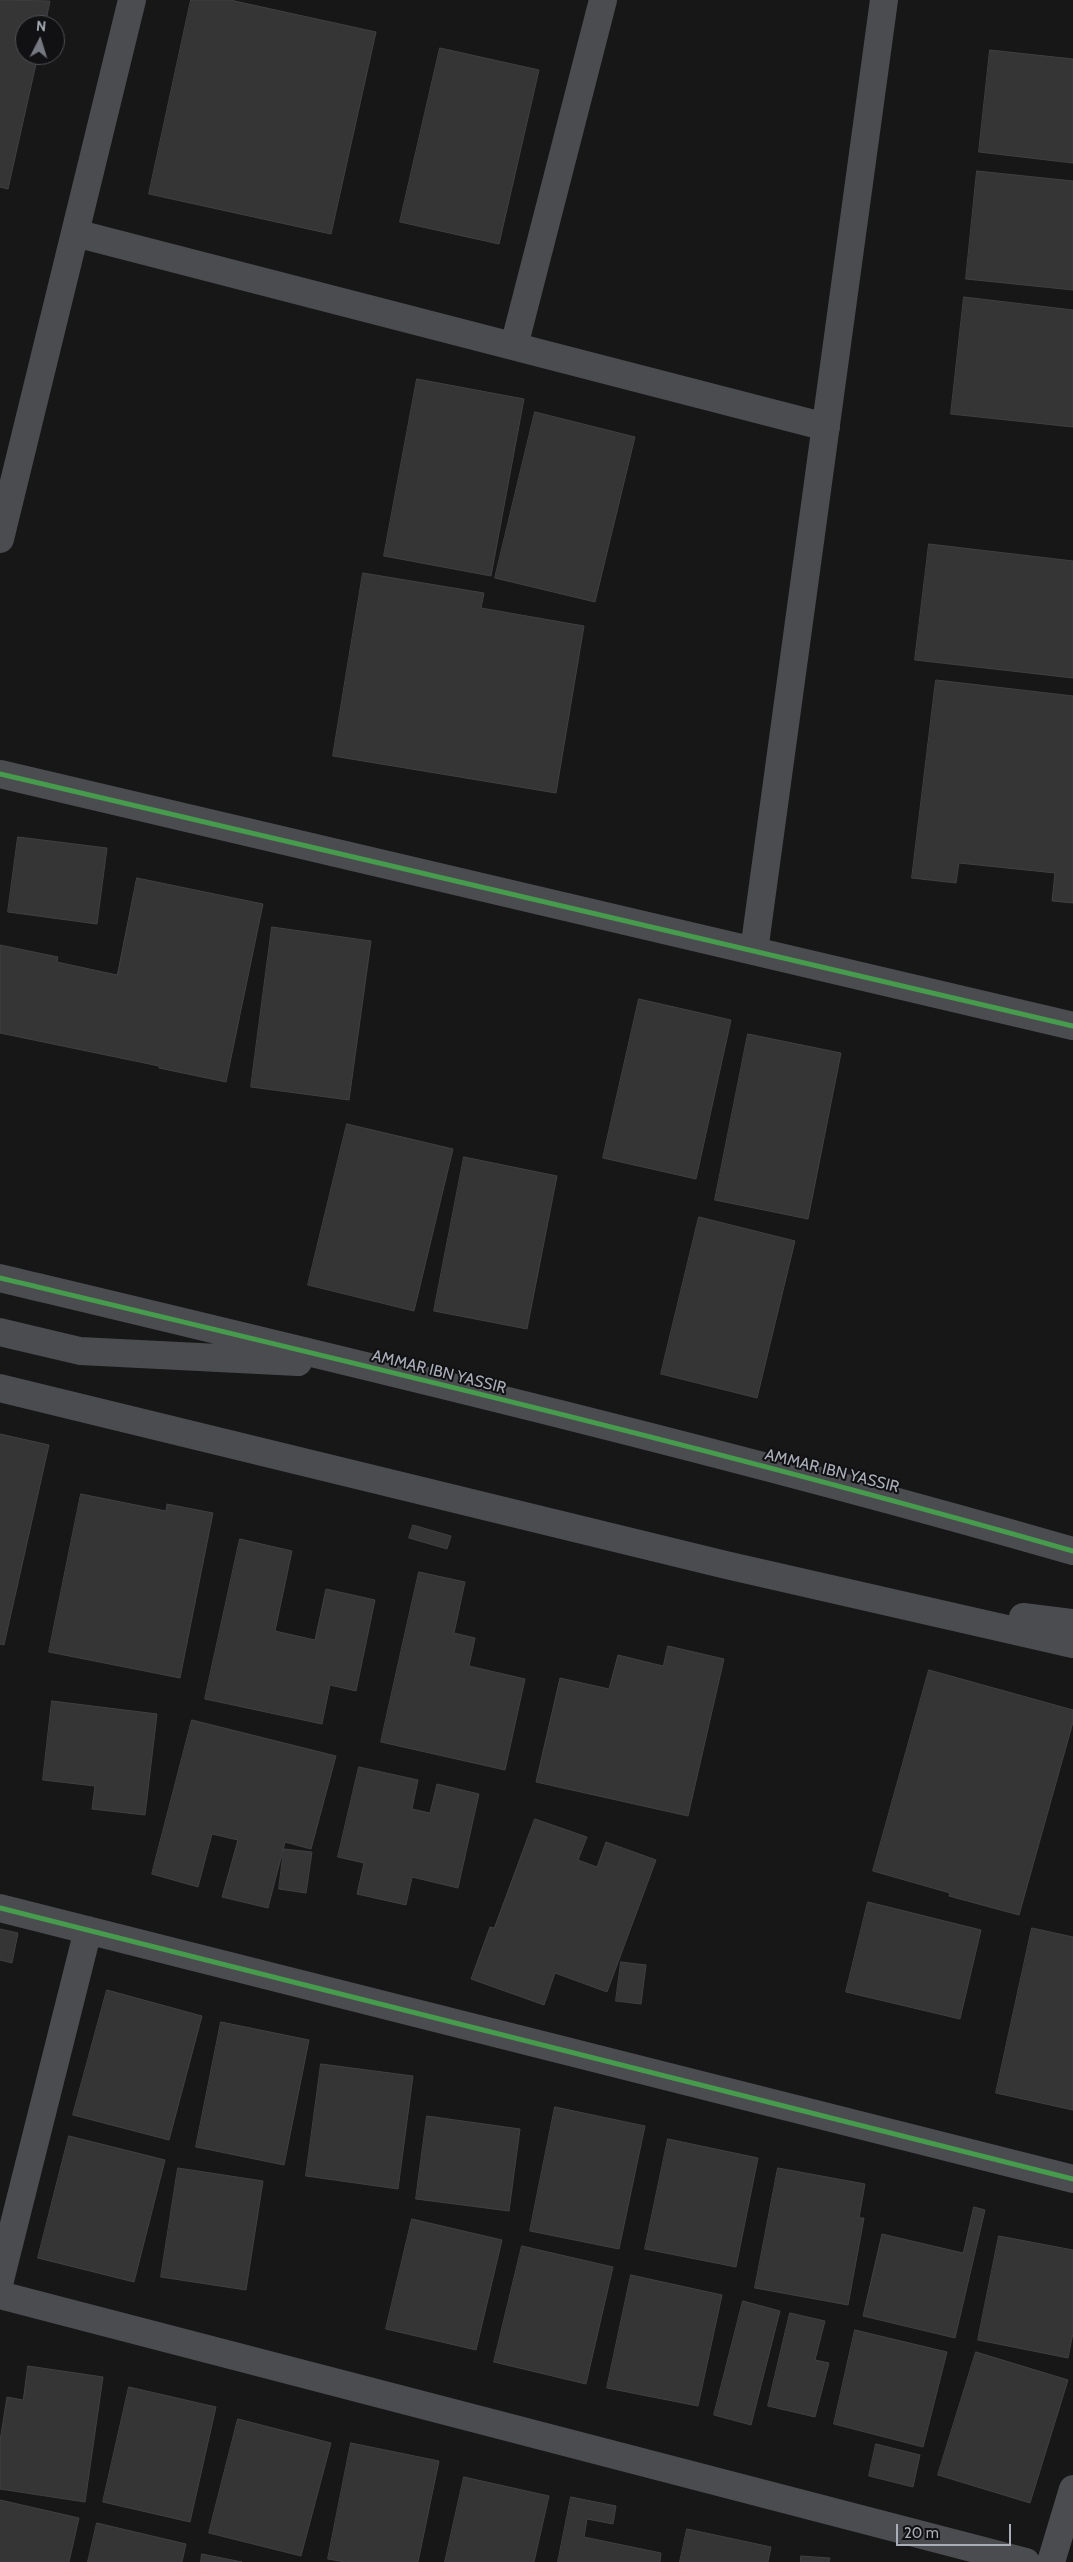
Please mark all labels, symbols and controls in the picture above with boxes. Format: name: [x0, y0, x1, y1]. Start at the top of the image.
north arrow: [15, 15, 65, 65]
text: N: [36, 17, 47, 35]
street label: AMMAR IBN YASSIR: [370, 1346, 508, 1398]
street label: AMMAR IBN YASSIR: [763, 1445, 901, 1497]
scale bar: [898, 2514, 1013, 2546]
text: 20 m: [904, 2524, 939, 2542]

